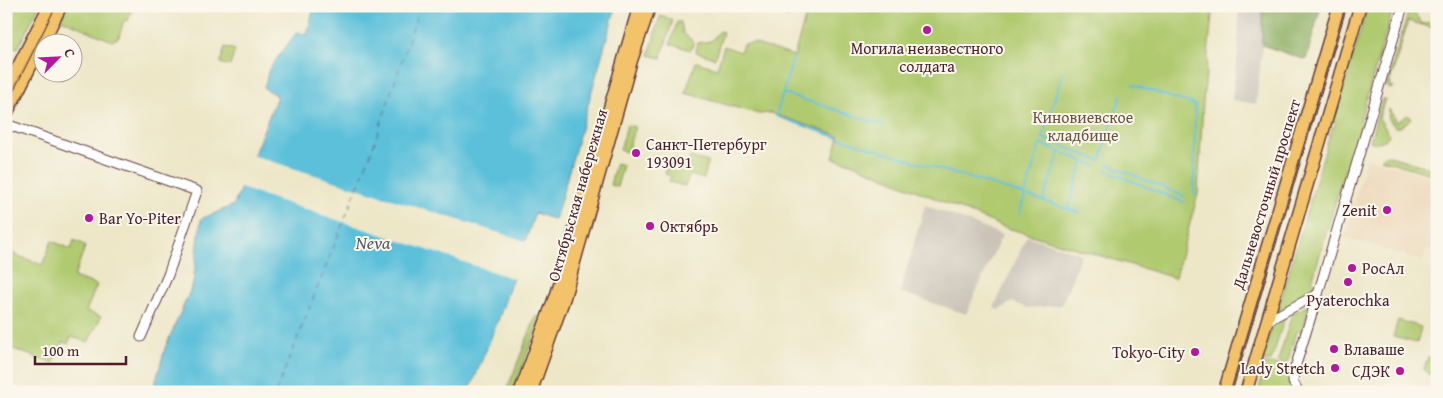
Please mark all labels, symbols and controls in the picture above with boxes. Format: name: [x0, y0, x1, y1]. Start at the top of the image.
marker: Могила неизвестного солдата: [921, 24, 933, 36]
north arrow: [32, 32, 82, 82]
place label: Могила неизвестного солдата: [851, 36, 1003, 78]
text: С: [59, 45, 81, 60]
street label: Дальневосточный проспект: [1225, 96, 1306, 293]
park label: Киновиевское кладбище: [1033, 105, 1133, 147]
street label: Октябрьская набережная: [541, 106, 613, 284]
place label: Санкт-Петербург 193091: [646, 132, 767, 174]
marker: Санкт-Петербург 193091: [630, 147, 642, 159]
place label: Zenit: [1342, 198, 1377, 222]
marker: Zenit: [1381, 204, 1393, 216]
place label: Bar Yo-Piter: [99, 206, 181, 230]
marker: Bar Yo-Piter: [83, 212, 95, 224]
place label: Октябрь: [660, 214, 719, 238]
marker: Октябрь: [644, 220, 656, 232]
water label: Neva: [355, 229, 391, 256]
place label: РосАл: [1362, 256, 1405, 280]
marker: РосАл: [1346, 262, 1358, 274]
marker: Pyaterochka: [1342, 276, 1354, 288]
place label: Pyaterochka: [1306, 288, 1390, 312]
scale bar: [35, 333, 126, 365]
place label: Влаваше: [1344, 337, 1405, 361]
text: 100 m: [42, 340, 80, 361]
place label: Tokyo-City: [1112, 340, 1185, 364]
marker: Влаваше: [1328, 343, 1340, 355]
marker: Tokyo-City: [1189, 346, 1201, 358]
place label: Lady Stretch: [1241, 356, 1325, 380]
place label: СДЭК: [1352, 359, 1390, 383]
marker: Lady Stretch: [1329, 362, 1341, 374]
marker: СДЭК: [1394, 365, 1406, 377]

